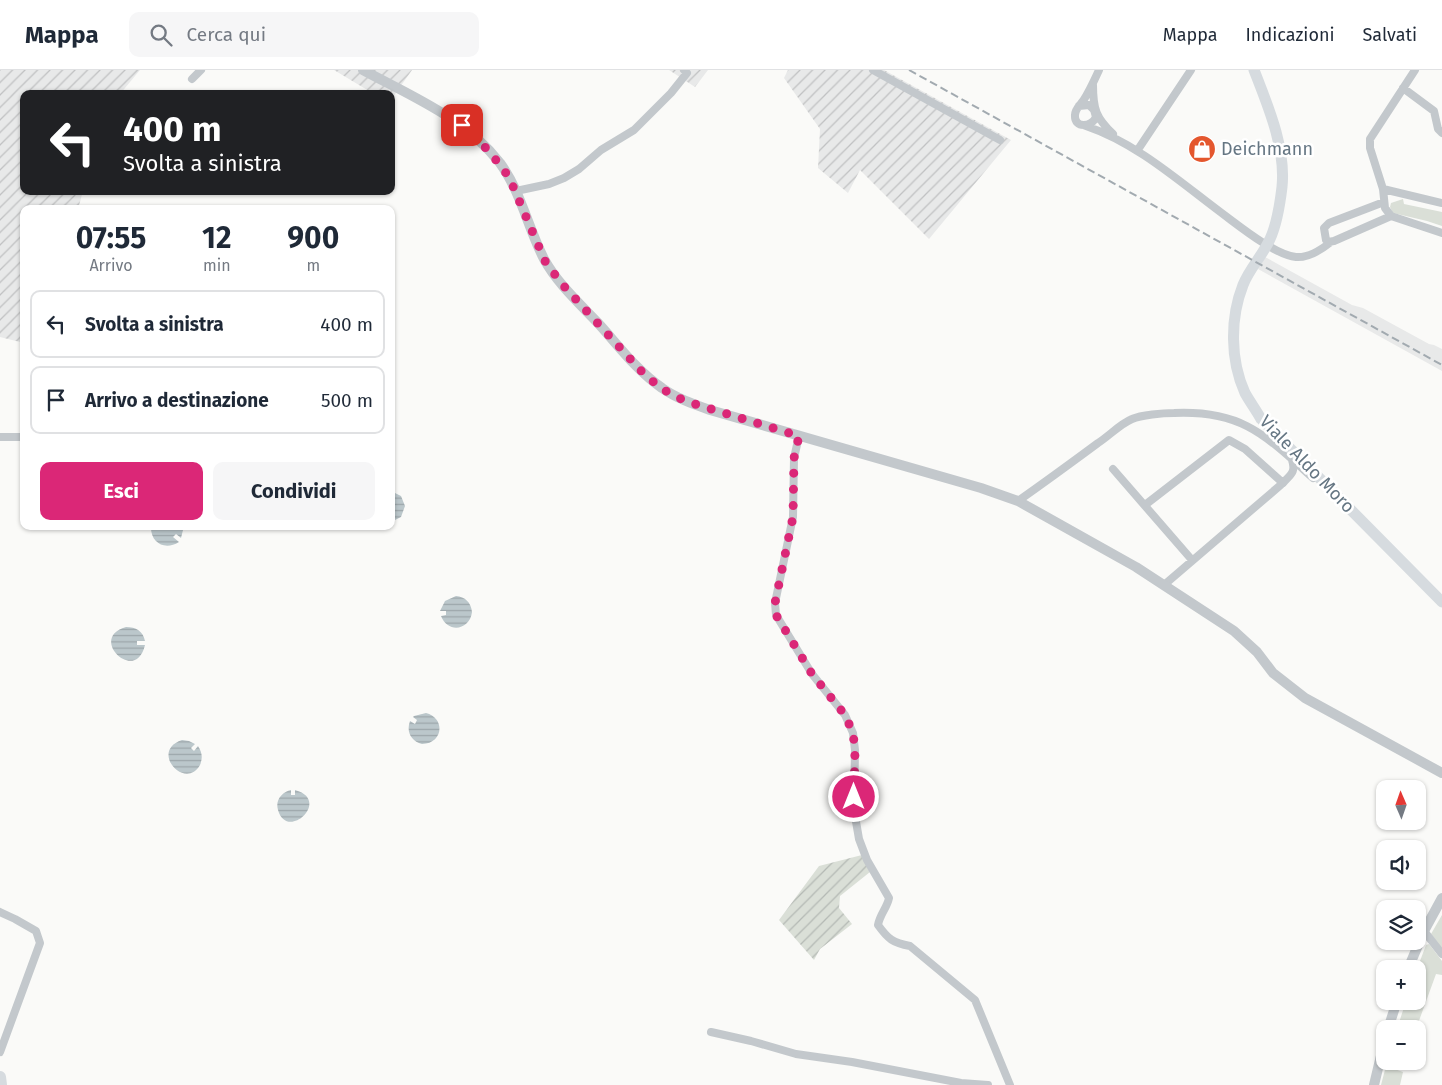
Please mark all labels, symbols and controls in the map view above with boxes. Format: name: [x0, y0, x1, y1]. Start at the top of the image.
search box: [129, 12, 479, 57]
text: Mappa: [25, 21, 99, 49]
icon: search: [147, 21, 175, 49]
text: Cerca qui: [187, 23, 266, 46]
text: Mappa: [1163, 24, 1218, 46]
text: Indicazioni: [1246, 24, 1335, 46]
text: Salvati: [1363, 24, 1417, 46]
pin: [441, 104, 483, 146]
text: 400 m: [123, 108, 222, 150]
icon: left: [40, 110, 105, 175]
icon: arrive: [448, 111, 476, 139]
shop icon: Deichmann: [1187, 134, 1217, 164]
place label: Deichmann: [1221, 138, 1313, 160]
text: Svolta a sinistra: [123, 150, 282, 177]
text: 07:55: [76, 220, 146, 256]
text: 12: [202, 220, 231, 256]
text: 900: [287, 220, 339, 256]
text: Arrivo: [89, 256, 133, 275]
text: min: [203, 256, 231, 275]
text: m: [306, 256, 320, 275]
icon: left: [42, 310, 70, 338]
text: Svolta a sinistra: [85, 313, 224, 336]
text: 400 m: [320, 313, 373, 336]
icon: arrive: [42, 386, 70, 414]
text: Arrivo a destinazione: [85, 389, 269, 412]
text: 500 m: [321, 389, 373, 412]
street label: Viale Aldo Moro: [1255, 411, 1359, 517]
button: Esci: [40, 462, 203, 520]
button: Condividi: [213, 462, 375, 520]
position arrow: [827, 770, 879, 822]
north arrow: [1376, 780, 1426, 830]
map controls: [1376, 780, 1426, 1070]
button: sound: [1376, 840, 1426, 890]
button: layers: [1376, 900, 1426, 950]
button: +: [1376, 960, 1426, 1010]
button: −: [1376, 1020, 1426, 1070]

